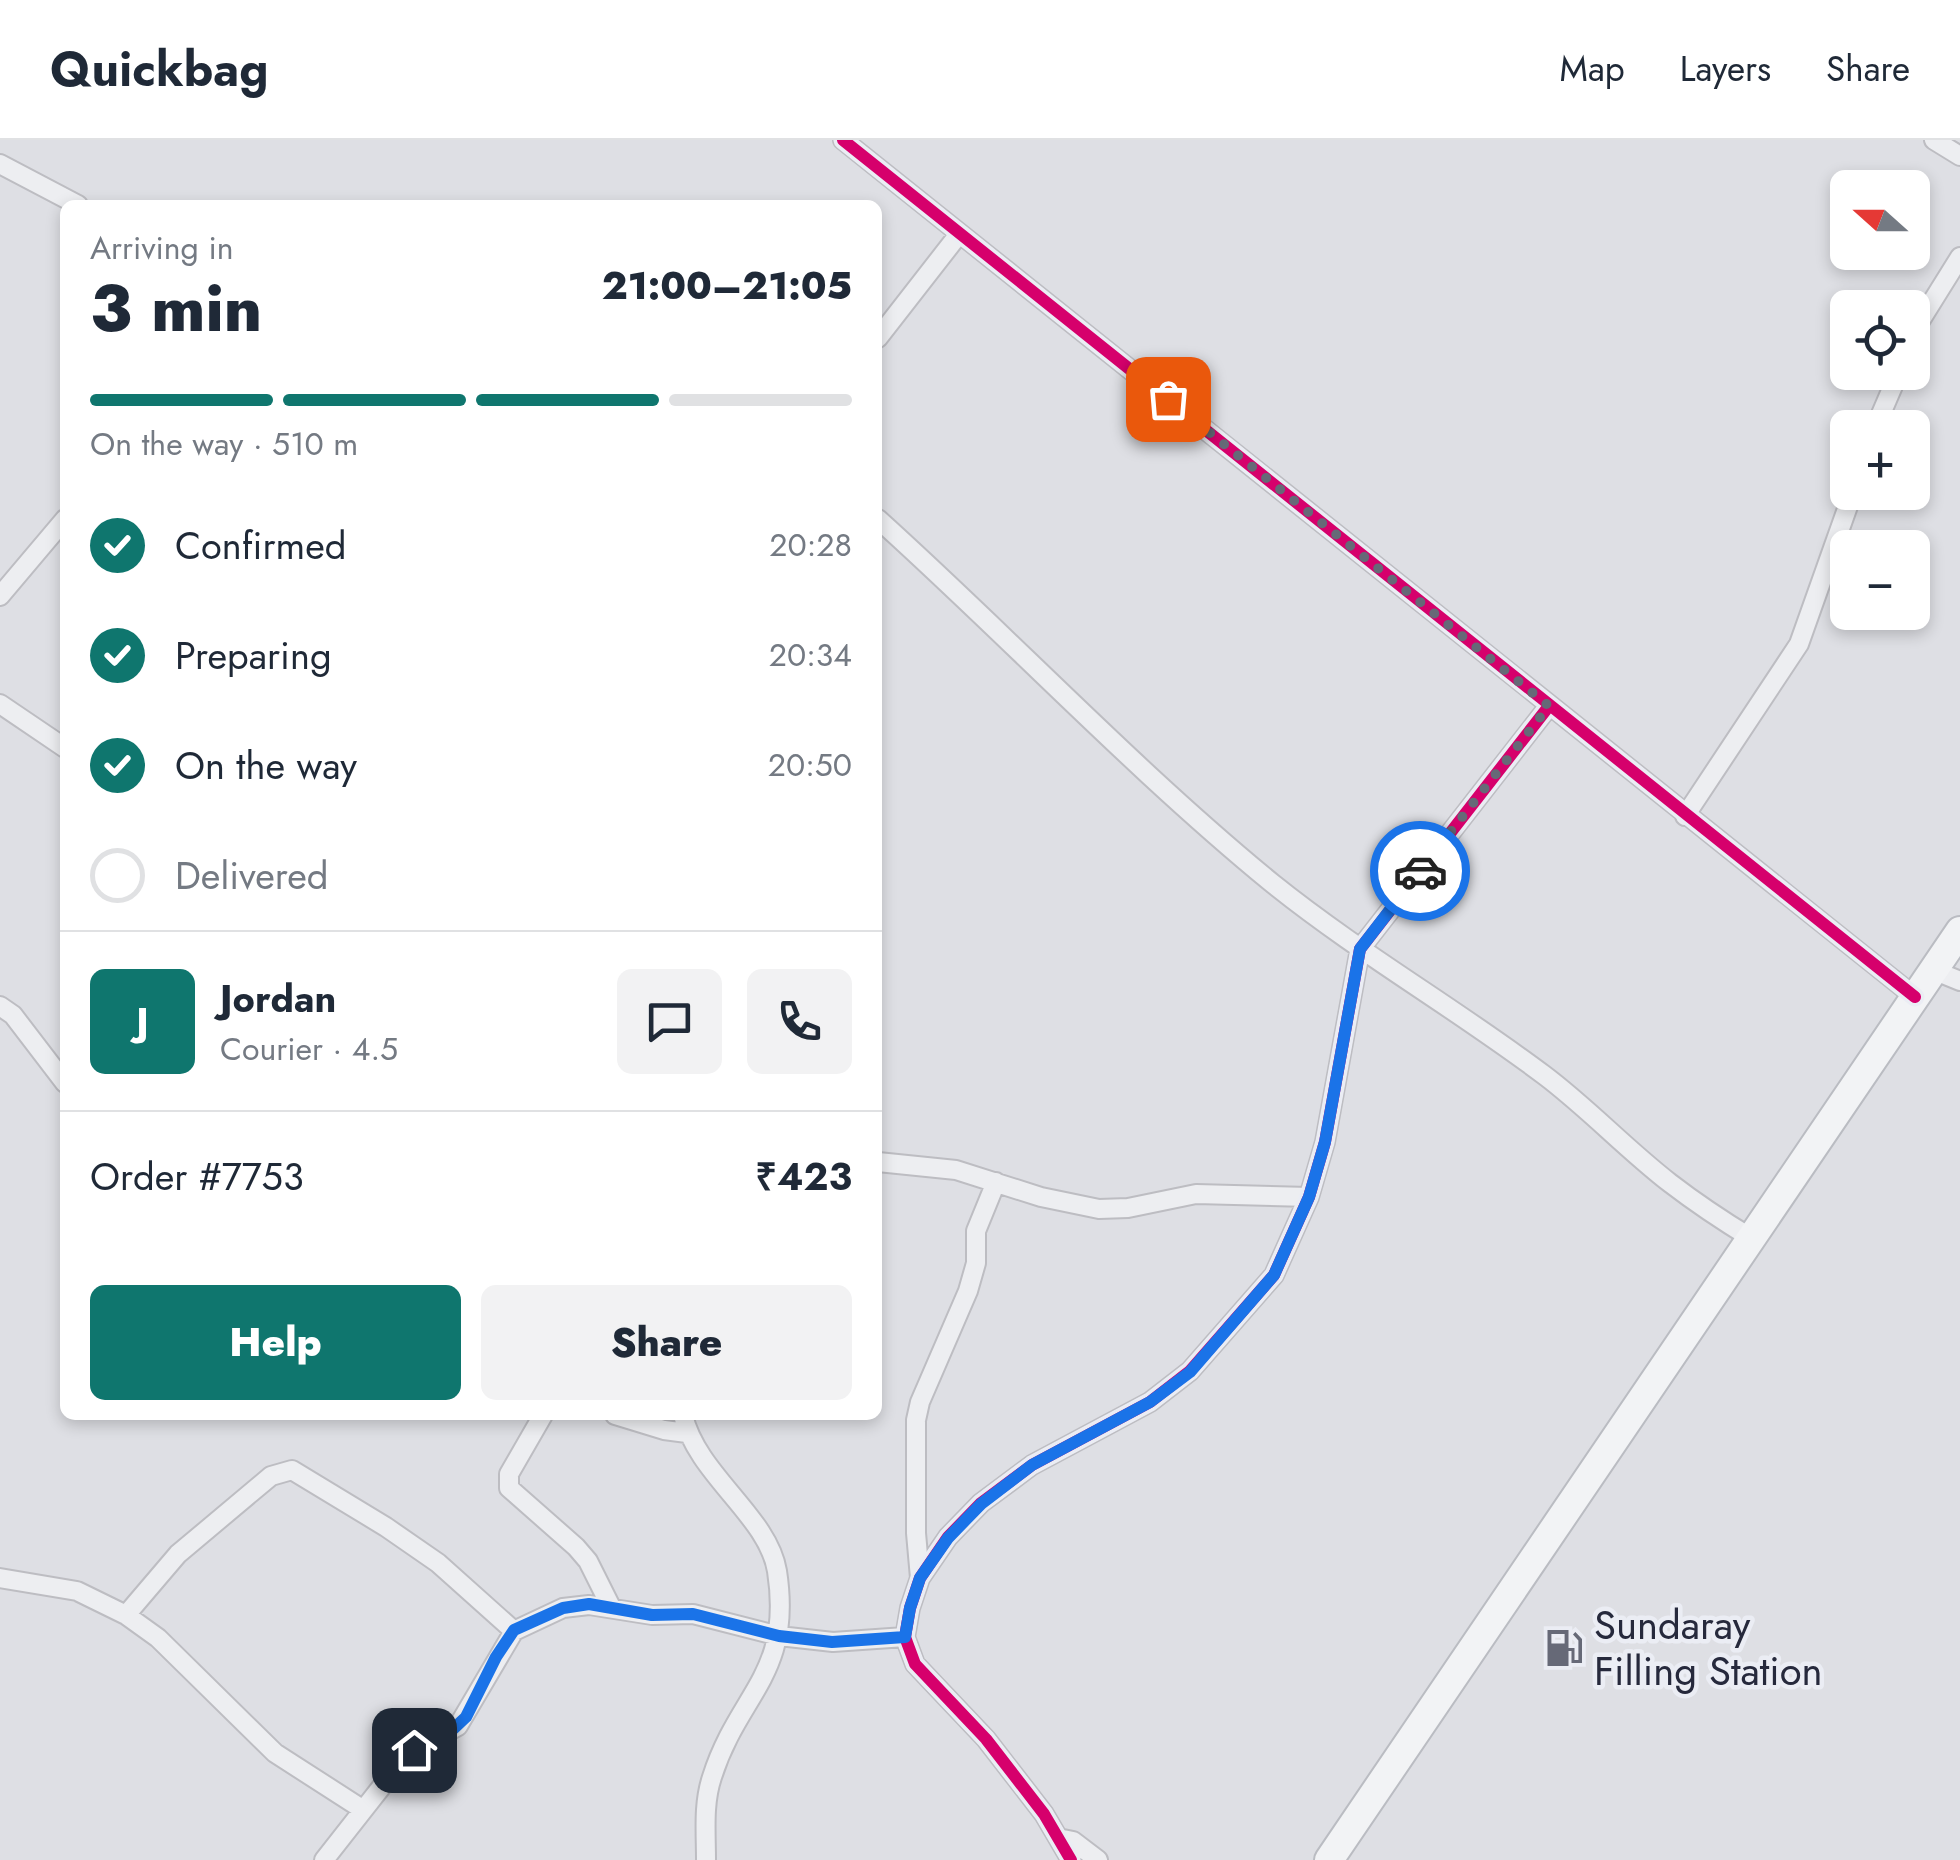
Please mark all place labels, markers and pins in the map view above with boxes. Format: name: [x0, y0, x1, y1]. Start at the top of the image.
pin: [1126, 357, 1211, 442]
place label: Sundaray Filling Station: [1594, 1596, 1823, 1700]
fuel station icon: Sundaray Filling Station: [1543, 1627, 1585, 1669]
pin: [372, 1708, 457, 1793]

